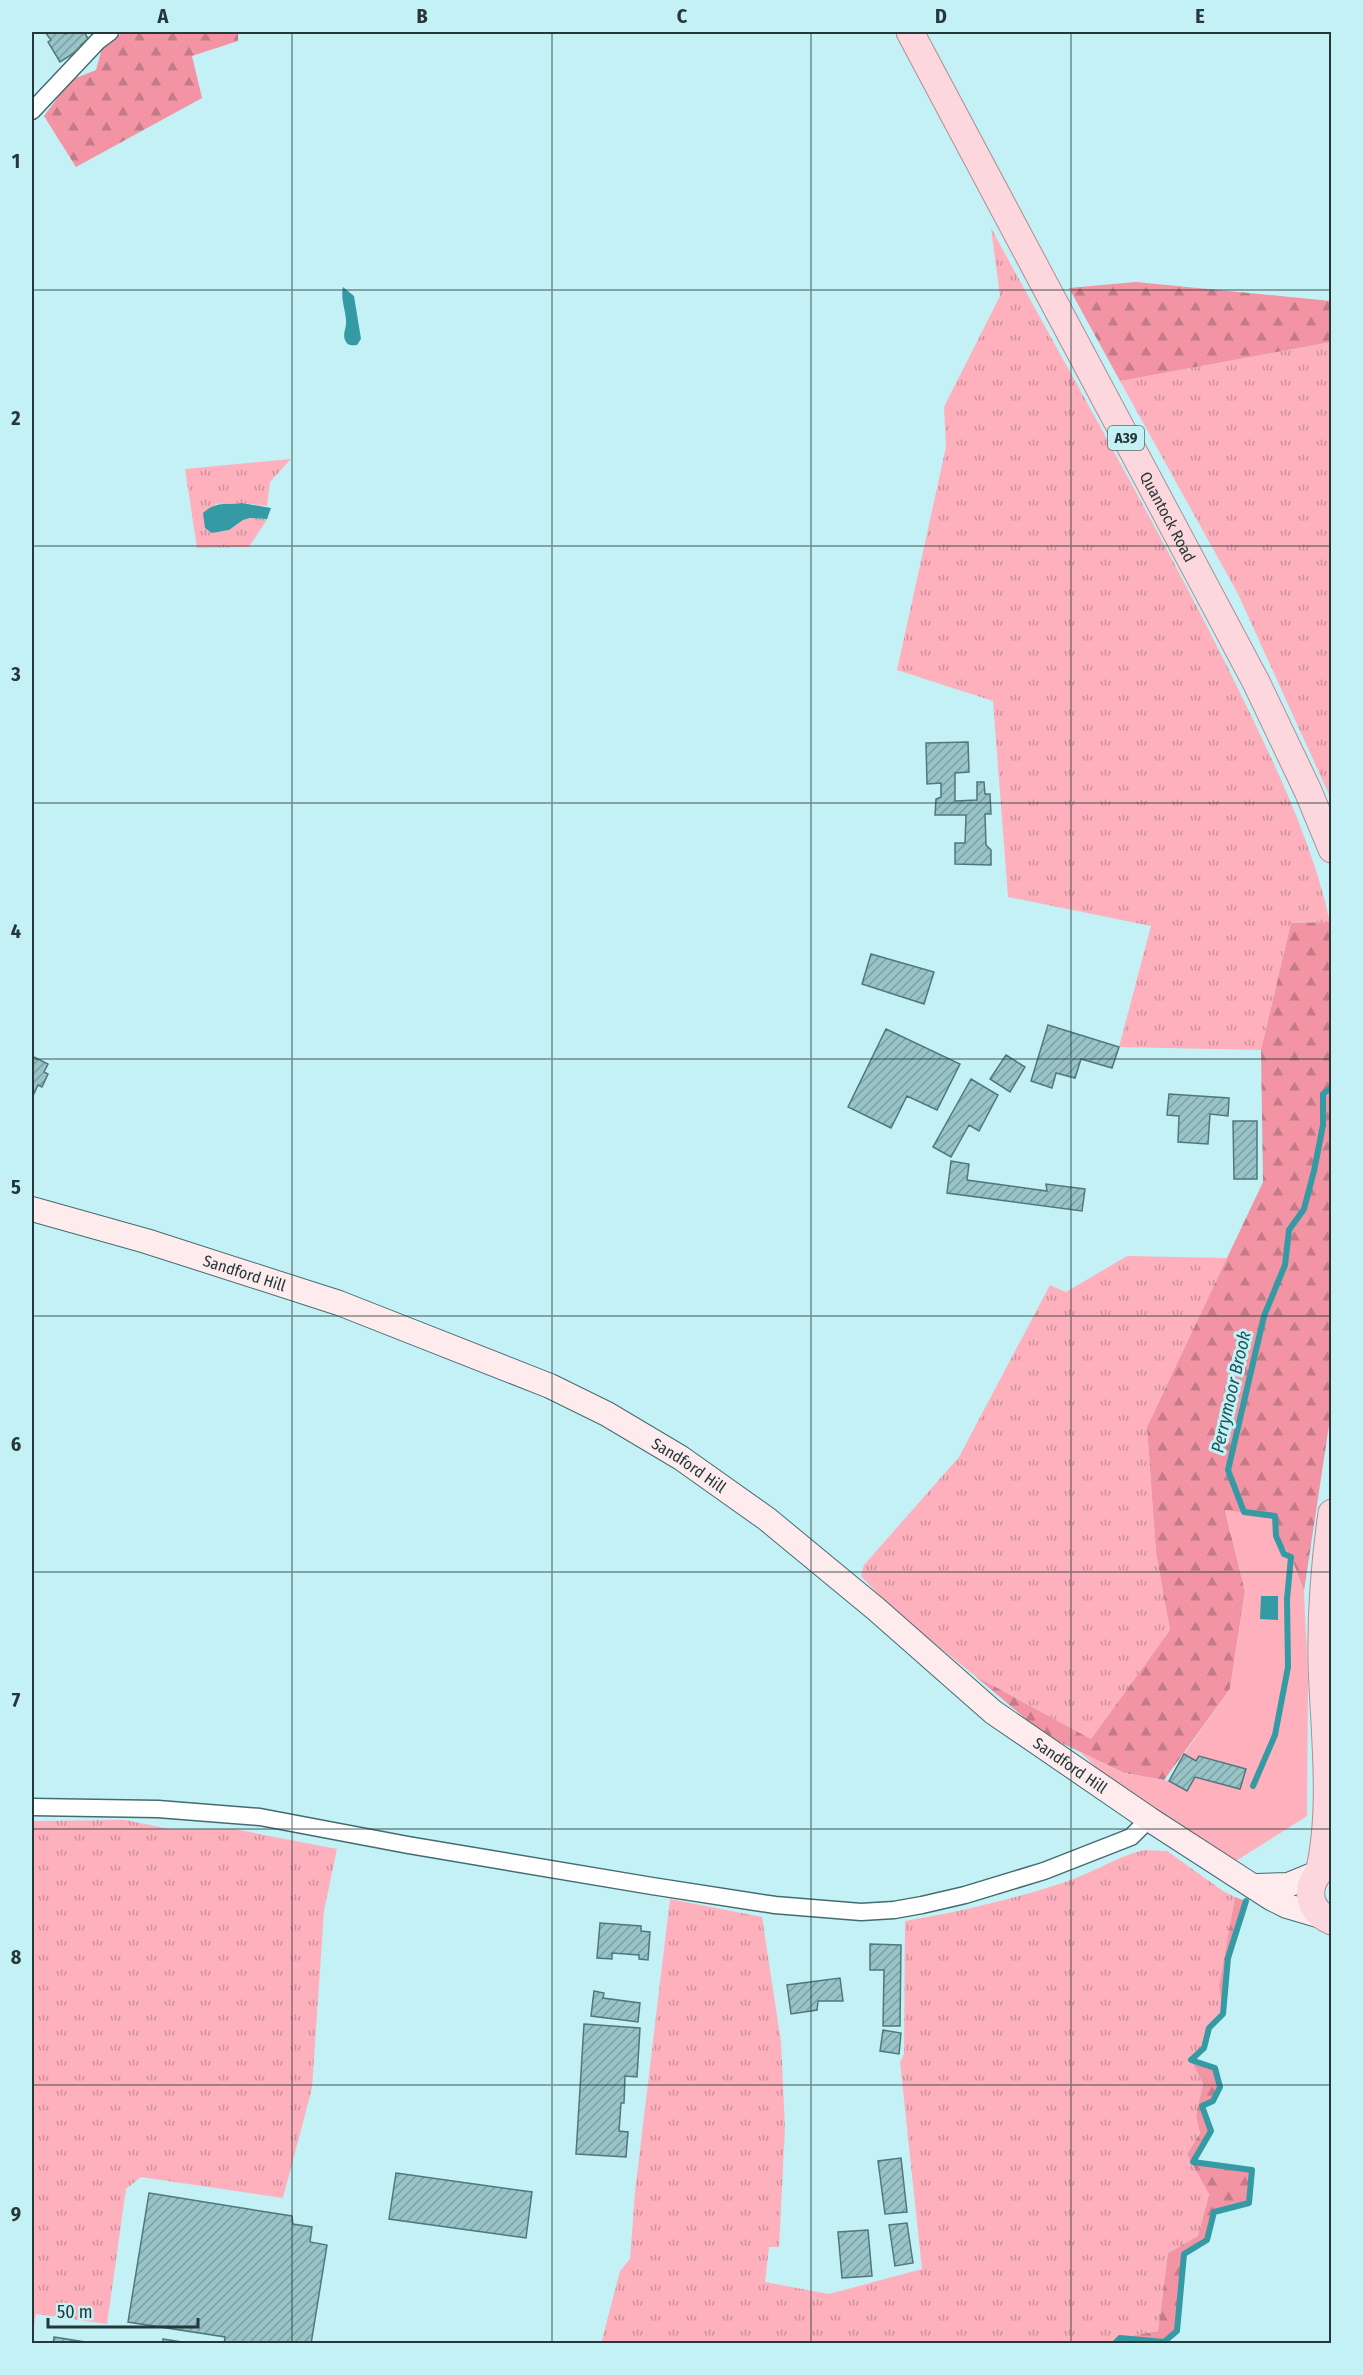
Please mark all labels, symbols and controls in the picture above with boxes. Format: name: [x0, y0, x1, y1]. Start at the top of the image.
text: A: [157, 4, 170, 28]
text: B: [416, 4, 428, 28]
text: C: [677, 4, 688, 28]
text: D: [935, 4, 947, 28]
text: E: [1195, 4, 1205, 28]
text: 1: [12, 149, 20, 173]
text: 2: [10, 406, 21, 430]
road number: A39: [1108, 426, 1144, 450]
street label: Quantock Road: [1136, 469, 1199, 565]
text: 3: [10, 662, 21, 686]
text: 4: [11, 919, 21, 943]
text: 5: [11, 1175, 21, 1199]
street label: Sandford Hill: [201, 1251, 288, 1295]
water label: Perrymoor Brook: [1206, 1329, 1256, 1455]
text: 6: [11, 1432, 21, 1456]
street label: Sandford Hill: [648, 1434, 730, 1497]
text: 7: [12, 1688, 21, 1712]
street label: Sandford Hill: [1029, 1733, 1111, 1798]
text: 8: [11, 1945, 22, 1969]
text: 9: [11, 2202, 21, 2226]
scale bar: [48, 2291, 198, 2329]
text: 50 m: [57, 2301, 93, 2323]

